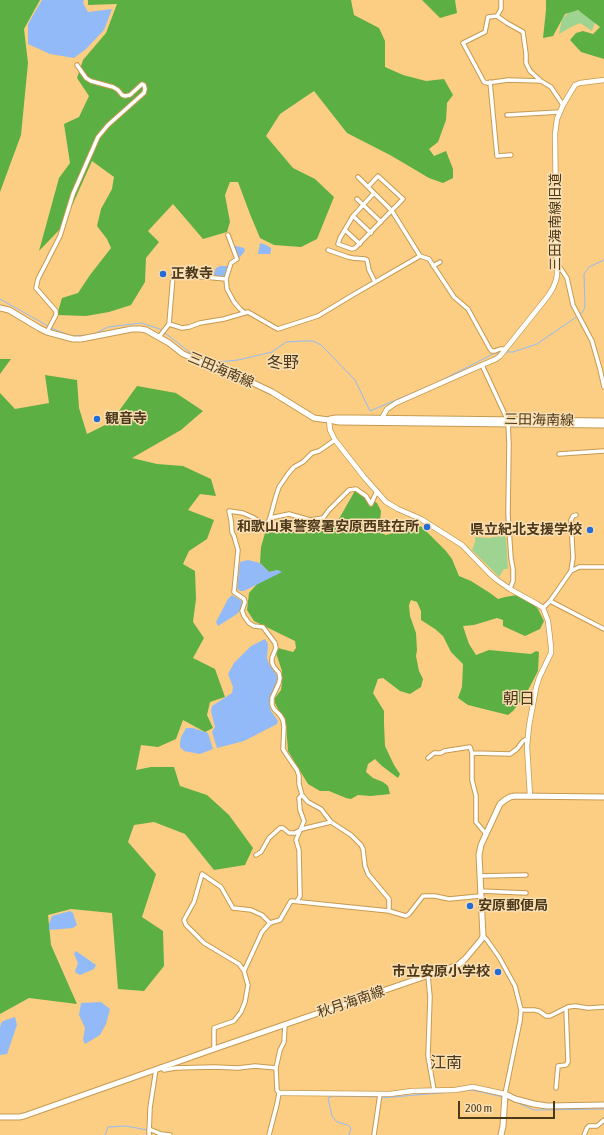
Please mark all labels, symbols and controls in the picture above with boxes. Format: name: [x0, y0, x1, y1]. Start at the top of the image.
street label: 三田海南線旧道: [548, 173, 564, 271]
place label: 正教寺: [171, 266, 213, 282]
marker: 正教寺: [158, 269, 168, 279]
street label: 三田海南線: [186, 349, 256, 391]
district label: 冬野: [267, 353, 299, 373]
place label: 観音寺: [105, 411, 147, 427]
street label: 三田海南線: [504, 411, 574, 429]
marker: 観音寺: [92, 414, 102, 424]
place label: 和歌山東警察署安原西駐在所: [237, 519, 419, 535]
marker: 和歌山東警察署安原西駐在所: [422, 522, 432, 532]
place label: 県立紀北支援学校: [470, 522, 582, 538]
marker: 県立紀北支援学校: [585, 525, 595, 535]
district label: 朝日: [503, 689, 535, 709]
place label: 安原郵便局: [478, 898, 548, 914]
marker: 安原郵便局: [465, 901, 475, 911]
place label: 市立安原小学校: [392, 964, 490, 980]
marker: 市立安原小学校: [493, 967, 503, 977]
street label: 秋月海南線: [315, 983, 387, 1021]
district label: 江南: [430, 1053, 462, 1073]
scale bar: [460, 1093, 557, 1119]
text: 200 m: [465, 1101, 492, 1115]

